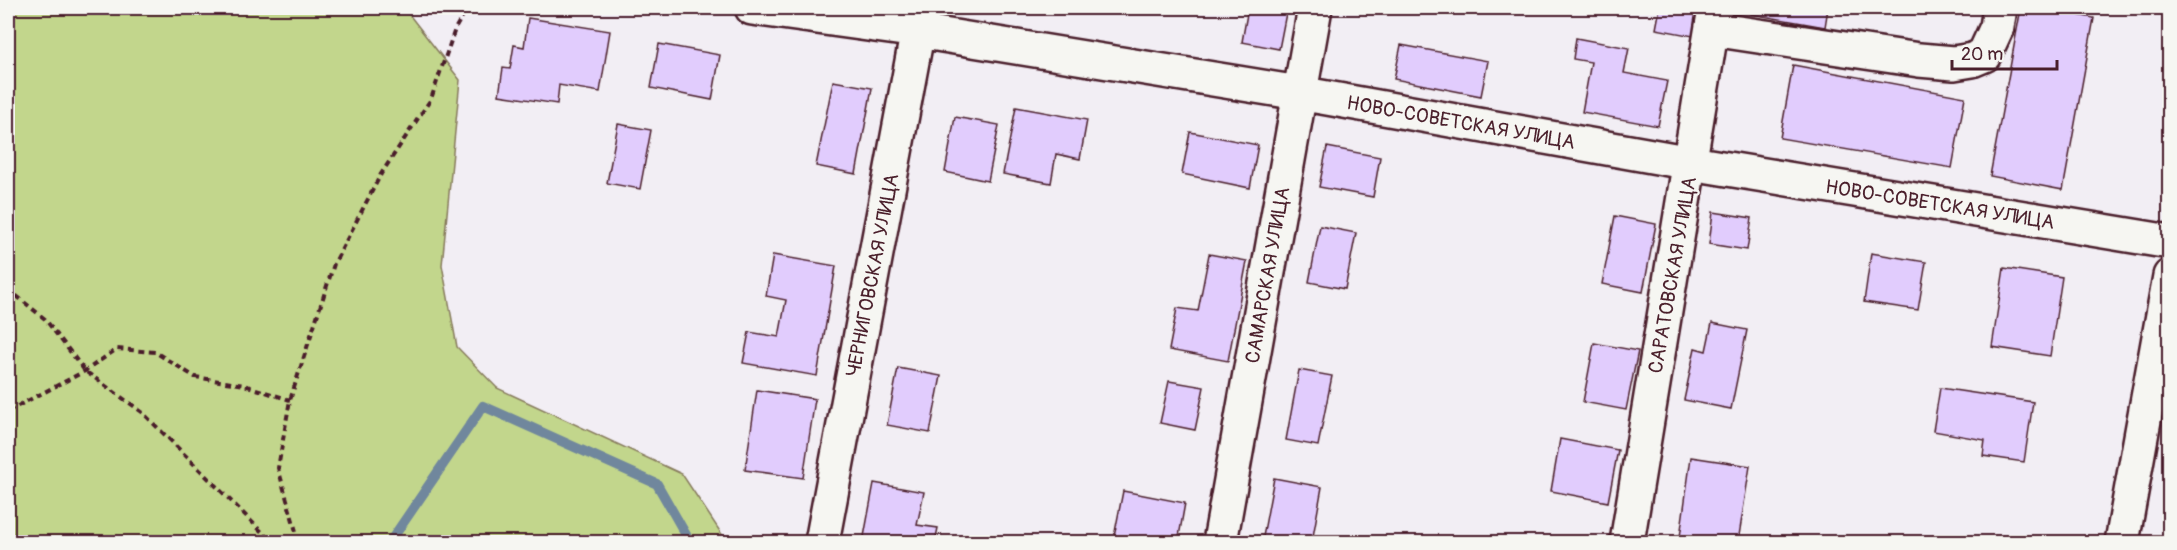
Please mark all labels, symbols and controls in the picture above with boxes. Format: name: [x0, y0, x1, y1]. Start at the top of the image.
scale bar: [1952, 33, 2057, 71]
text: 20 m: [1961, 43, 2003, 66]
street label: НОВО-СОВЕТСКАЯ УЛИЦА: [1345, 90, 1577, 155]
street label: ЧЕРНИГОВСКАЯ УЛИЦА: [841, 171, 904, 379]
street label: НОВО-СОВЕТСКАЯ УЛИЦА: [1824, 174, 2056, 235]
street label: САРАТОВСКАЯ УЛИЦА: [1643, 175, 1702, 375]
street label: САМАРСКАЯ УЛИЦА: [1240, 185, 1295, 365]

